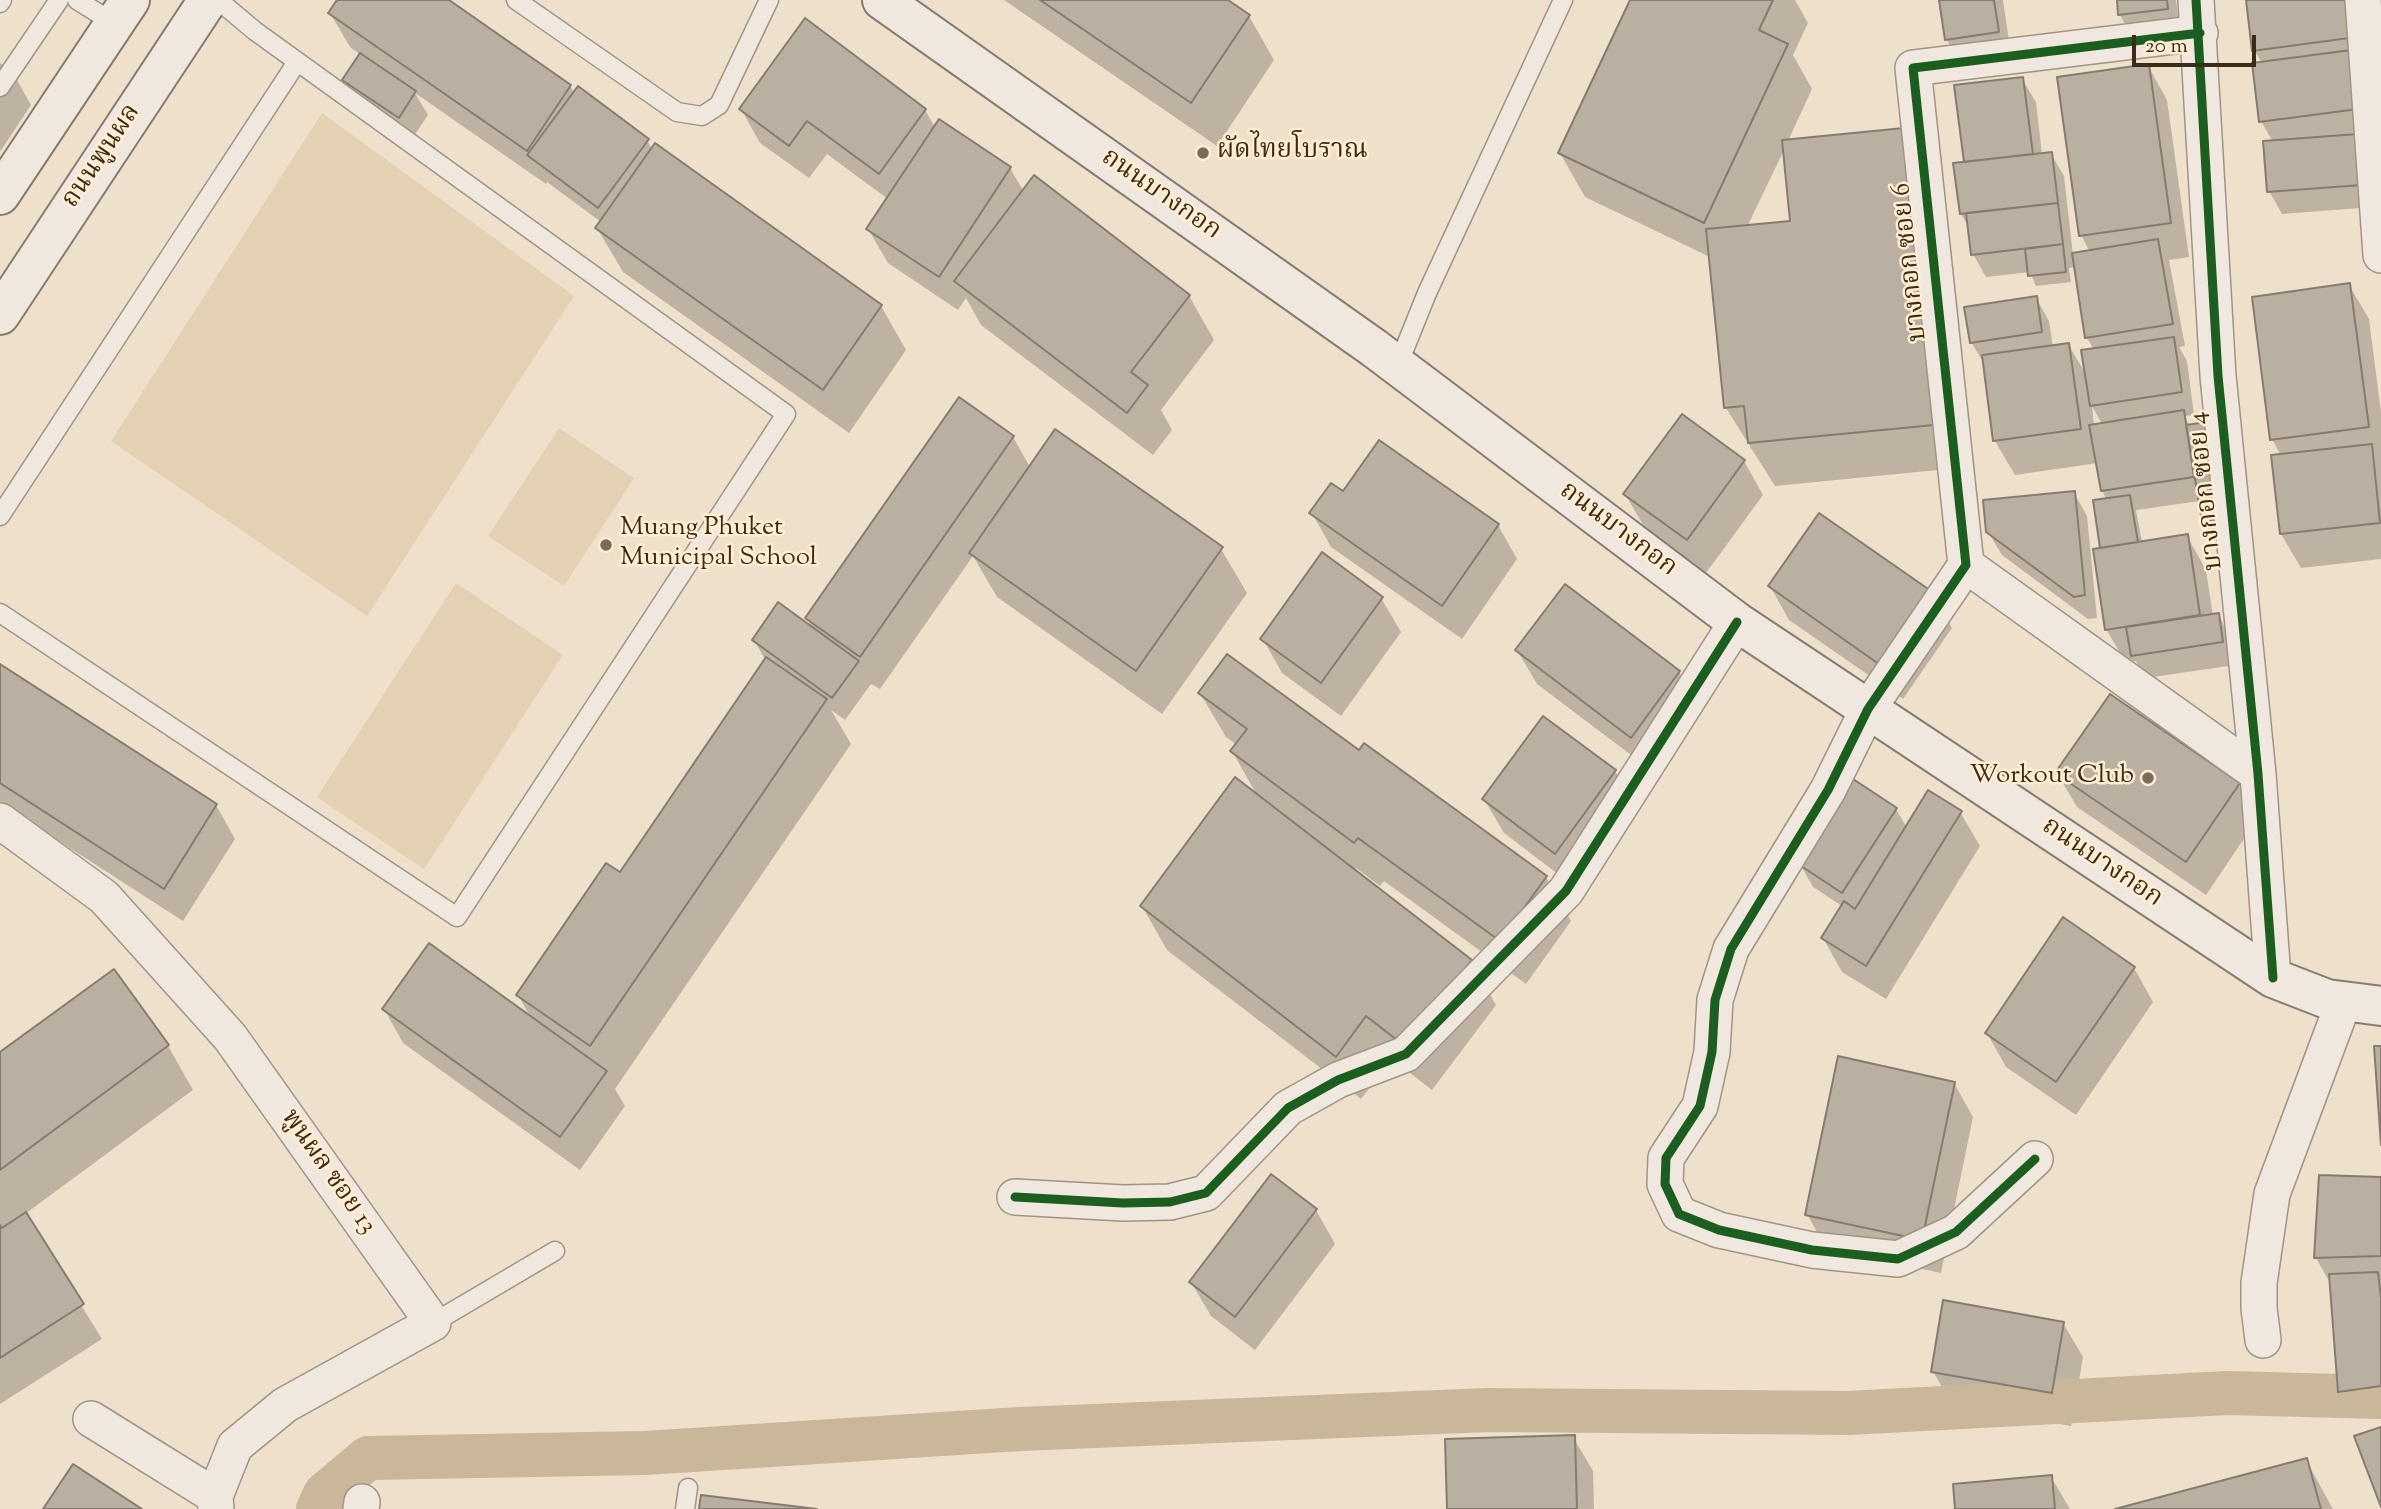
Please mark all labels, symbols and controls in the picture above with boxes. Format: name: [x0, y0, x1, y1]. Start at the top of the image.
scale bar: [2136, 21, 2260, 65]
text: 20 m: [2145, 32, 2188, 62]
street label: ถนนพูนผล: [57, 99, 149, 215]
place label: ผัดไทยโบราณ: [1217, 137, 1368, 169]
street label: ถนนบางกอก: [1094, 143, 1226, 249]
marker: ผัดไทยโบราณ: [1195, 145, 1211, 161]
street label: บางกอก ซอย 6: [1888, 181, 1936, 343]
street label: บางกอก ซอย 4: [2184, 410, 2232, 572]
street label: ถนนบางกอก: [1552, 477, 1682, 585]
place label: Muang Phuket Municipal School: [620, 514, 817, 576]
marker: Muang Phuket Municipal School: [598, 537, 614, 553]
place label: Workout Club: [1970, 762, 2134, 794]
marker: Workout Club: [2140, 770, 2156, 786]
street label: ถนนบางกอก: [2035, 812, 2167, 916]
street label: พูนผล ซอย 13: [273, 1104, 381, 1242]

